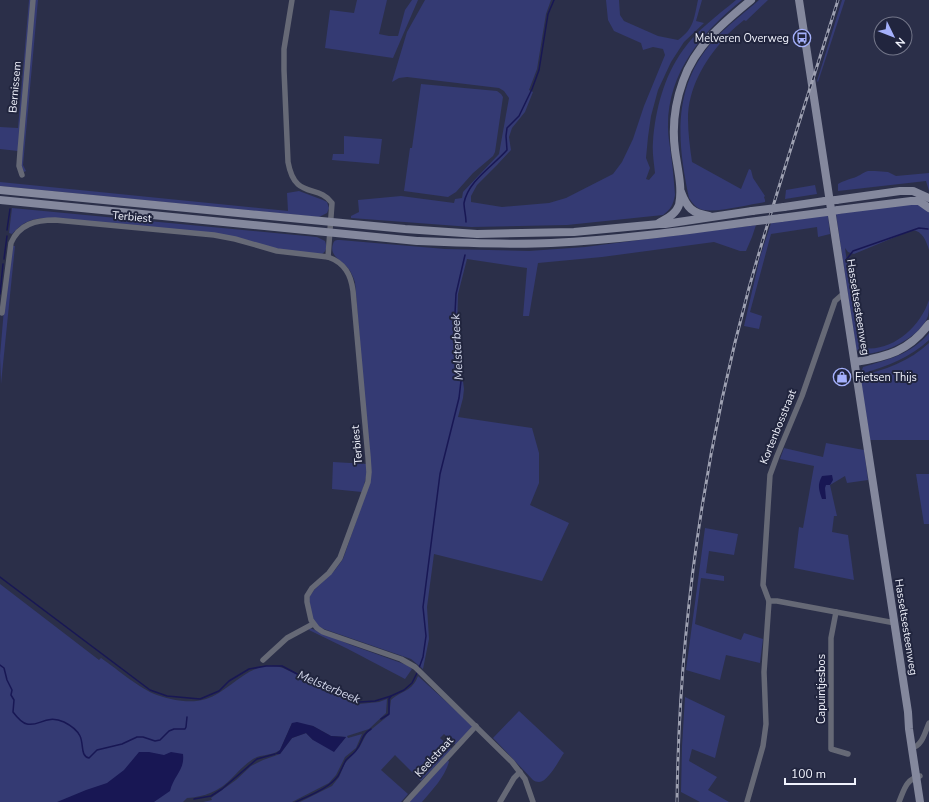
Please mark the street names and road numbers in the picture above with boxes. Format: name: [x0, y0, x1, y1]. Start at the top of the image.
street label: Bernissem: [5, 60, 25, 114]
street label: Terbiest: [112, 208, 152, 226]
street label: Hasseltsesteenweg: [843, 258, 873, 356]
street label: Kortenbosstraat: [756, 387, 800, 467]
street label: Terbiest: [348, 425, 366, 465]
street label: Hasseltsesteenweg: [891, 578, 921, 676]
street label: Capuintjesbos: [814, 654, 829, 724]
street label: Keelstraat: [411, 733, 457, 780]

